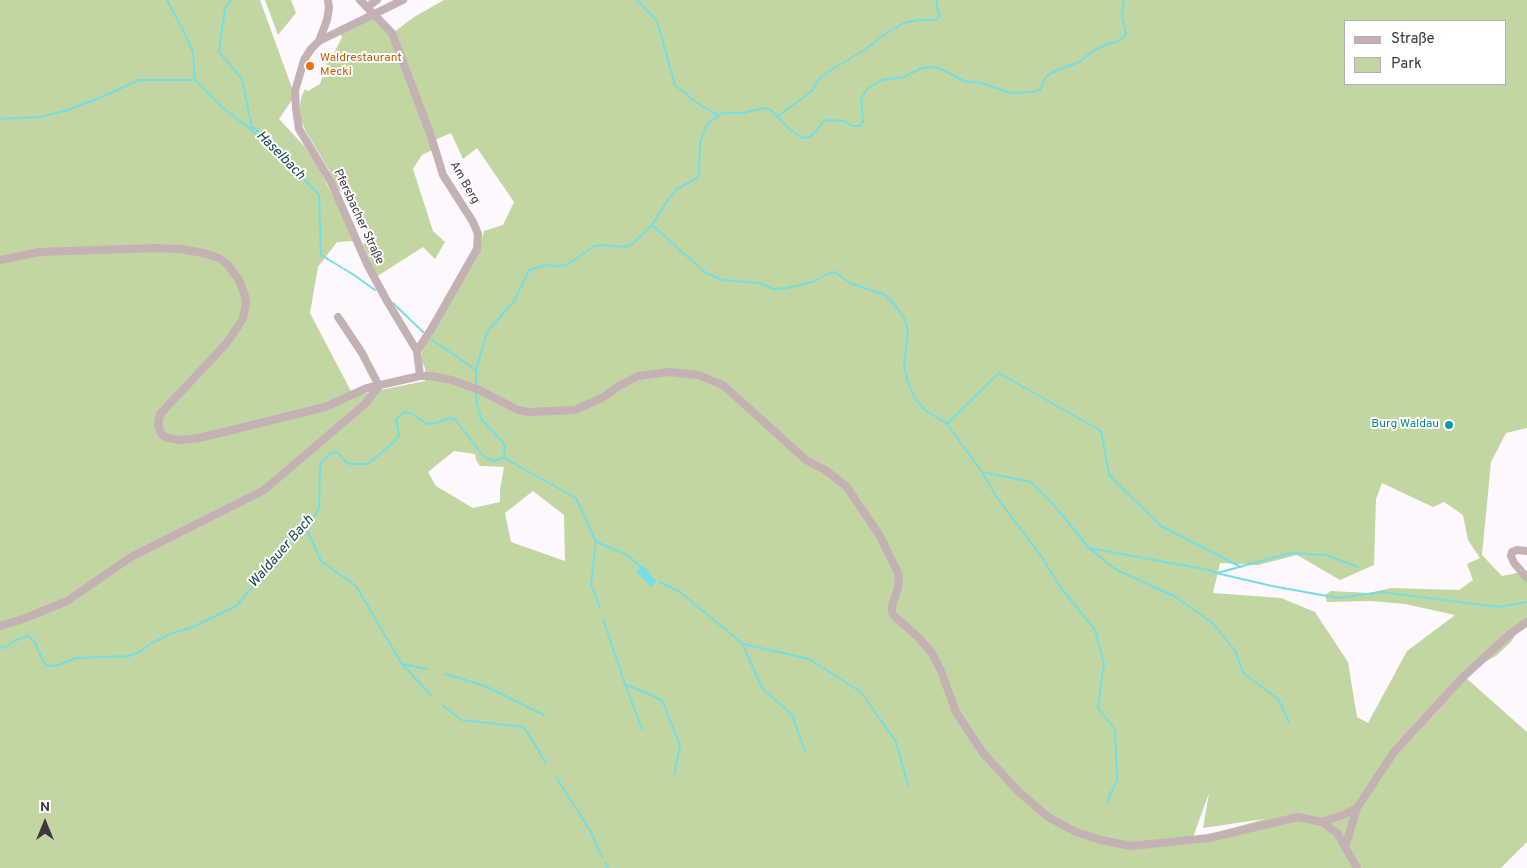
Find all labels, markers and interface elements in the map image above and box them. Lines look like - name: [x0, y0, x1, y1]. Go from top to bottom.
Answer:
- legend: [1344, 20, 1507, 85]
- text: Straße: [1391, 30, 1435, 49]
- place label: Waldrestaurant Mecki: [320, 52, 402, 80]
- text: Park: [1391, 55, 1422, 74]
- marker: Waldrestaurant Mecki: [304, 60, 316, 72]
- water label: Haselbach: [252, 128, 308, 184]
- street label: Am Berg: [446, 159, 482, 207]
- street label: Pfersbacher Straße: [330, 167, 386, 267]
- place label: Burg Waldau: [1371, 418, 1439, 432]
- marker: Burg Waldau: [1443, 419, 1455, 431]
- water label: Waldauer Bach: [246, 512, 318, 592]
- north arrow: [20, 798, 70, 848]
- text: N: [40, 799, 50, 816]

